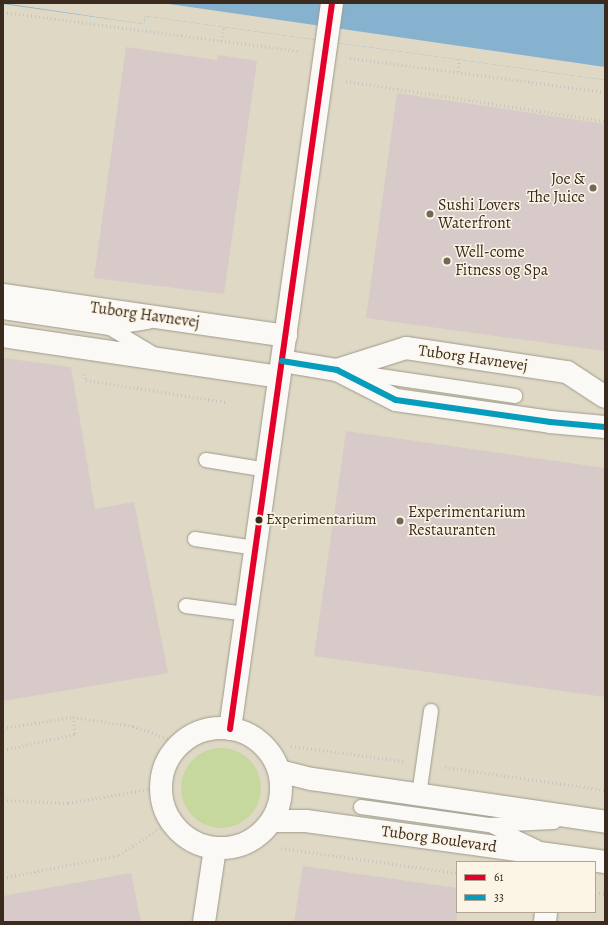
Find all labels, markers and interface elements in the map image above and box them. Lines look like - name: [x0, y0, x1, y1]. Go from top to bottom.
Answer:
- place label: Joe & The Juice: [527, 169, 585, 207]
- marker: Joe & The Juice: [588, 183, 598, 193]
- place label: Sushi Lovers Waterfront: [438, 195, 520, 233]
- marker: Sushi Lovers Waterfront: [425, 209, 435, 219]
- place label: Well-come Fitness og Spa: [455, 242, 548, 280]
- marker: Well-come Fitness og Spa: [442, 256, 452, 266]
- street label: Tuborg Havnevej: [89, 298, 201, 332]
- street label: Tuborg Havnevej: [417, 341, 529, 375]
- place label: Experimentarium Restauranten: [408, 502, 526, 540]
- place label: Experimentarium: [266, 511, 377, 529]
- marker: Experimentarium: [254, 515, 264, 525]
- marker: Experimentarium Restauranten: [395, 516, 405, 526]
- street label: Tuborg Boulevard: [380, 821, 498, 857]
- legend: [456, 861, 596, 913]
- text: 61: [494, 869, 504, 885]
- text: 33: [494, 889, 504, 905]

